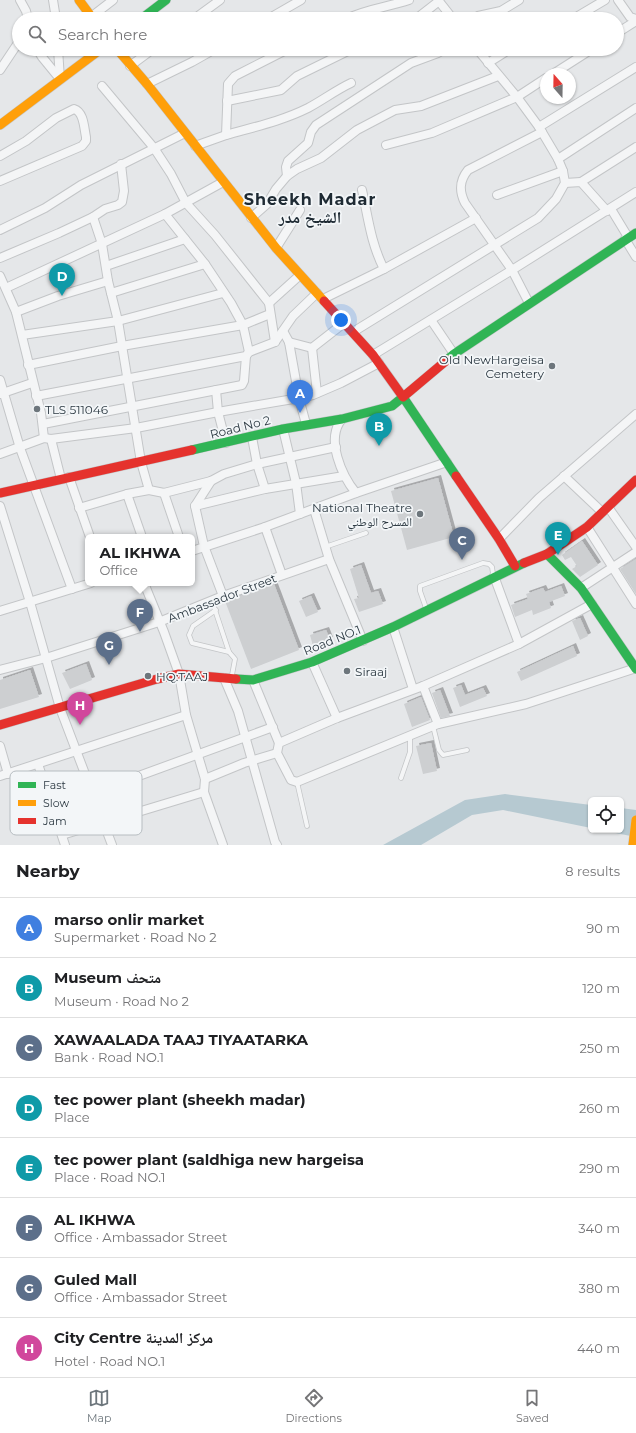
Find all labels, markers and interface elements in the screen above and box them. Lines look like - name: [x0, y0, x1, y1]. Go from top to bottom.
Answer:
- search box: [12, 12, 624, 56]
- icon: search: [26, 23, 48, 45]
- text: Search here: [58, 25, 147, 44]
- north arrow: [540, 68, 576, 104]
- district label: Sheekh Madar الشيخ مدر: [244, 190, 376, 228]
- pin: D: [49, 263, 75, 296]
- your location: [331, 310, 351, 330]
- place label: Old NewHargeisa Cemetery: [439, 352, 544, 381]
- marker: Old NewHargeisa Cemetery: [547, 361, 557, 371]
- pin: A: [287, 380, 313, 413]
- place label: TLS 511046: [45, 402, 108, 417]
- marker: TLS 511046: [32, 404, 42, 414]
- street label: Road No 2: [208, 412, 272, 442]
- pin: B: [366, 413, 392, 446]
- place label: National Theatre المسرح الوطني: [312, 500, 412, 532]
- marker: National Theatre المسرح الوطني: [415, 509, 425, 519]
- pin: E: [545, 522, 571, 555]
- pin: C: [449, 527, 475, 560]
- popup: [85, 534, 195, 586]
- text: AL IKHWA: [99, 543, 181, 562]
- text: Office: [99, 562, 138, 578]
- street label: Ambassador Street: [166, 570, 279, 626]
- pin: F: [127, 599, 153, 632]
- street label: Road NO.1: [301, 622, 363, 658]
- pin: G: [96, 632, 122, 665]
- place label: Siraaj: [355, 664, 387, 679]
- marker: Siraaj: [342, 666, 352, 676]
- place label: HQ:TAAJ: [156, 669, 208, 684]
- marker: HQ:TAAJ: [143, 671, 153, 681]
- pin: H: [67, 692, 93, 725]
- legend: [10, 771, 142, 835]
- text: Fast: [43, 778, 67, 792]
- text: Slow: [43, 796, 69, 810]
- map controls: [588, 797, 624, 833]
- button: locate: [588, 797, 624, 833]
- text: Jam: [42, 814, 67, 828]
- text: Nearby: [16, 861, 80, 881]
- text: 8 results: [565, 863, 620, 879]
- text: marso onlir market: [54, 910, 204, 929]
- text: A: [24, 920, 34, 936]
- text: 90 m: [586, 920, 620, 936]
- text: Supermarket · Road No 2: [54, 929, 217, 945]
- text: Museum متحف: [54, 968, 161, 987]
- text: B: [24, 980, 34, 996]
- text: 120 m: [582, 980, 620, 996]
- text: Museum · Road No 2: [54, 993, 189, 1009]
- text: XAWAALADA TAAJ TIYAATARKA: [54, 1030, 308, 1049]
- text: C: [24, 1040, 34, 1056]
- text: 250 m: [579, 1040, 620, 1056]
- text: Bank · Road NO.1: [54, 1049, 164, 1065]
- text: tec power plant (sheekh madar): [54, 1090, 306, 1109]
- text: D: [24, 1100, 34, 1116]
- text: 260 m: [579, 1100, 620, 1116]
- text: Place: [54, 1109, 90, 1125]
- text: tec power plant (saldhiga new hargeisa: [54, 1150, 364, 1169]
- text: E: [25, 1160, 33, 1176]
- text: 290 m: [579, 1160, 620, 1176]
- text: Place · Road NO.1: [54, 1169, 166, 1185]
- text: AL IKHWA: [54, 1210, 135, 1229]
- text: F: [25, 1220, 33, 1236]
- text: 340 m: [578, 1220, 620, 1236]
- text: Office · Ambassador Street: [54, 1229, 227, 1245]
- text: Guled Mall: [54, 1270, 137, 1289]
- text: G: [24, 1280, 34, 1296]
- text: 380 m: [579, 1280, 620, 1296]
- text: Office · Ambassador Street: [54, 1289, 227, 1305]
- text: City Centre مركز المدينة: [54, 1328, 213, 1347]
- text: H: [24, 1340, 34, 1356]
- text: 440 m: [577, 1340, 620, 1356]
- text: Hotel · Road NO.1: [54, 1353, 165, 1369]
- tab: Map: [87, 1387, 111, 1425]
- tab: Directions: [286, 1387, 342, 1425]
- tab: Saved: [516, 1387, 549, 1425]

